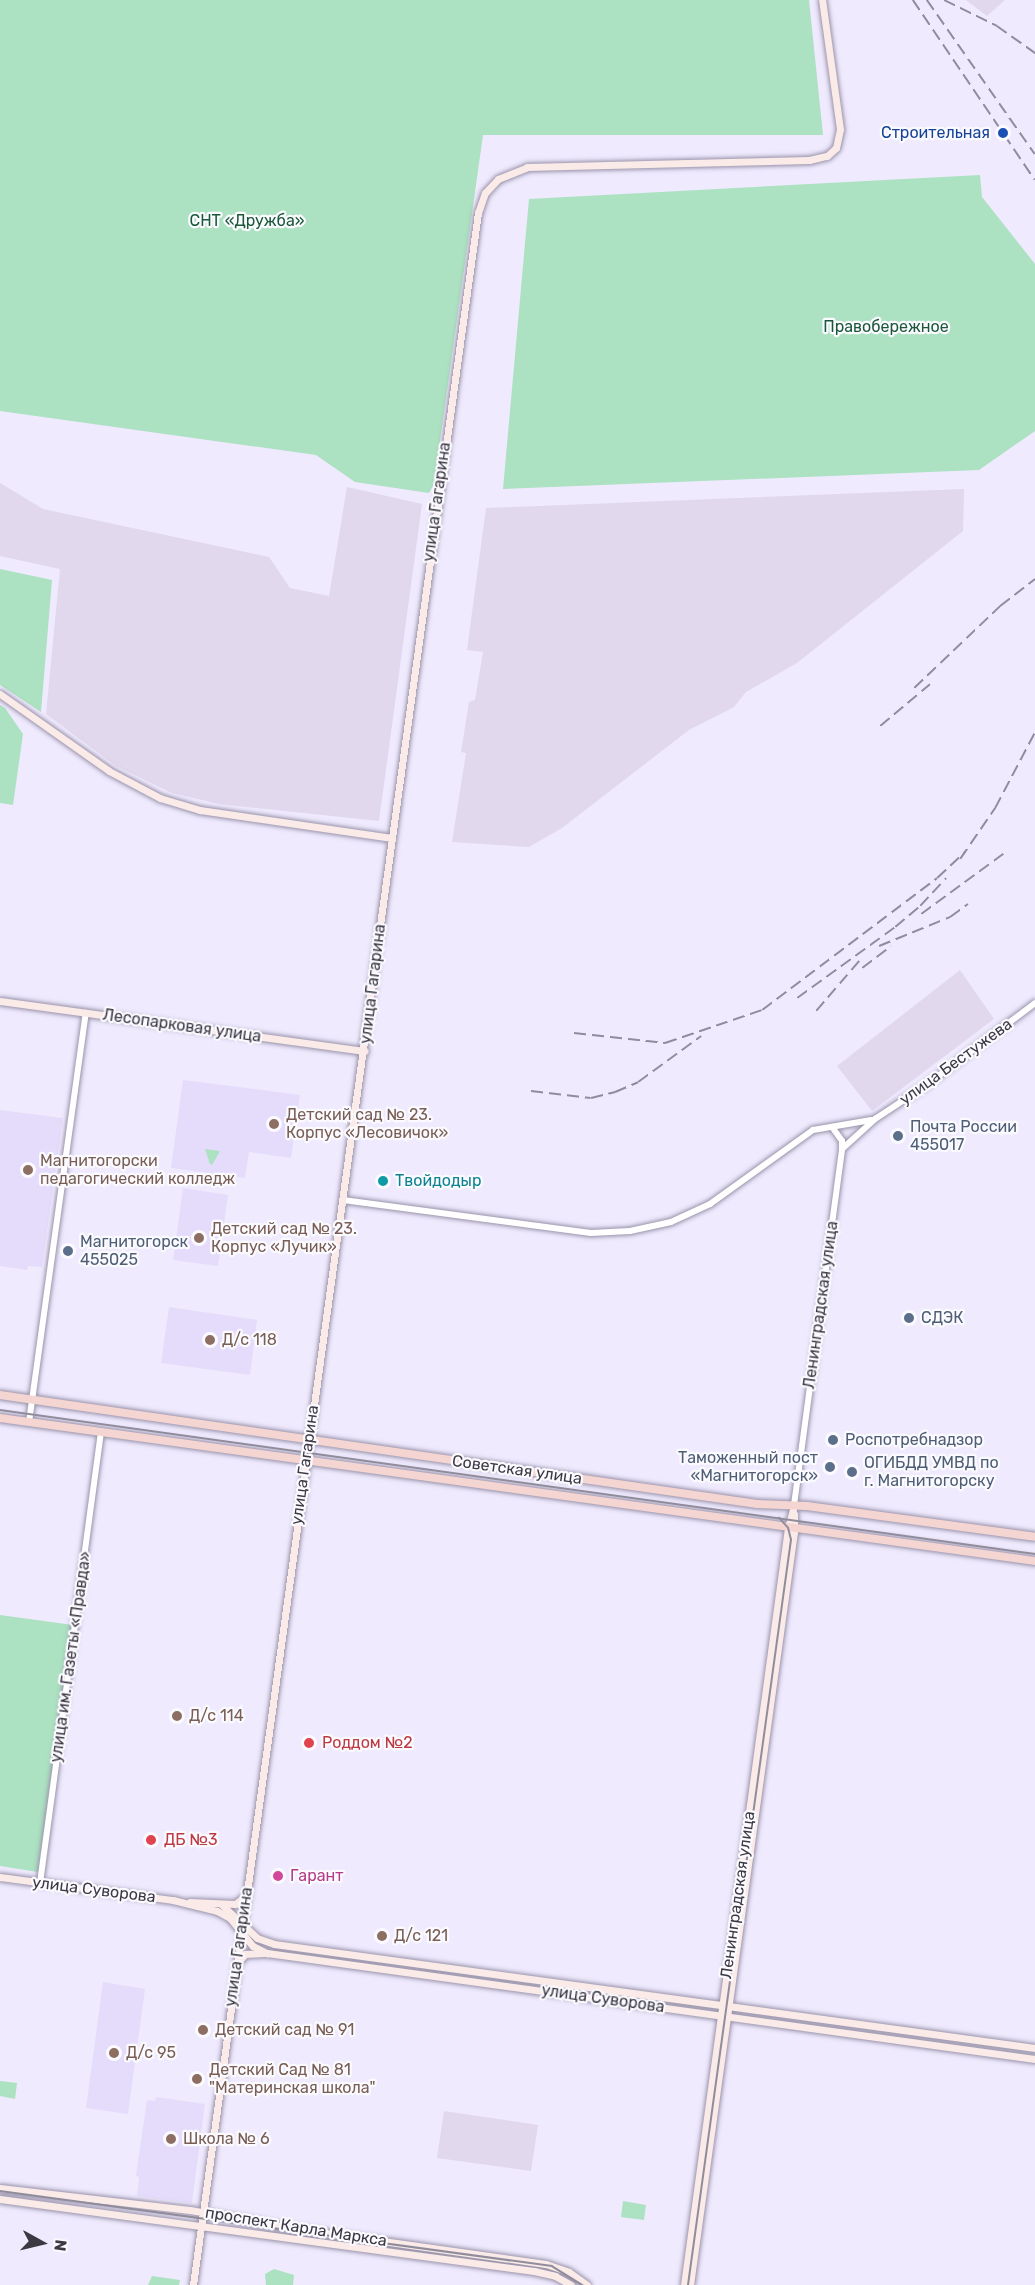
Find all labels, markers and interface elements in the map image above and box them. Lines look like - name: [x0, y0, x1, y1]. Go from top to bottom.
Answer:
- place label: Строительная: [881, 123, 990, 143]
- marker: Строительная: [994, 124, 1012, 142]
- park label: СНТ «Дружба»: [190, 211, 304, 231]
- park label: Правобережное: [823, 317, 949, 337]
- street label: улица Гагарина: [419, 441, 455, 563]
- street label: улица Гагарина: [356, 923, 390, 1045]
- street label: Лесопарковая улица: [101, 1005, 263, 1047]
- street label: улица Бестужева: [896, 1015, 1016, 1109]
- place label: Детский сад № 23. Корпус «Лесовичок»: [286, 1105, 448, 1143]
- marker: Детский сад № 23. Корпус «Лесовичок»: [267, 1117, 281, 1131]
- place label: Почта России 455017: [910, 1117, 1017, 1155]
- marker: Почта России 455017: [891, 1129, 905, 1143]
- place label: Магнитогорски педагогический колледж: [40, 1151, 235, 1189]
- marker: Магнитогорски педагогический колледж: [21, 1163, 35, 1177]
- place label: Твойдодыр: [395, 1171, 481, 1191]
- marker: Твойдодыр: [376, 1174, 390, 1188]
- place label: Детский сад № 23. Корпус «Лучик»: [211, 1219, 357, 1257]
- street label: Ленинградская улица: [800, 1220, 842, 1390]
- marker: Детский сад № 23. Корпус «Лучик»: [192, 1231, 206, 1245]
- place label: Магнитогорск 455025: [80, 1232, 188, 1270]
- marker: Магнитогорск 455025: [61, 1244, 75, 1258]
- place label: СДЭК: [921, 1308, 963, 1328]
- marker: СДЭК: [902, 1311, 916, 1325]
- place label: Д/с 118: [222, 1330, 277, 1350]
- marker: Д/с 118: [203, 1333, 217, 1347]
- street label: улица Гагарина: [287, 1404, 323, 1526]
- place label: Роспотребнадзор: [845, 1430, 983, 1450]
- marker: Роспотребнадзор: [826, 1433, 840, 1447]
- place label: Таможенный пост «Магнитогорск»: [678, 1448, 818, 1486]
- street label: Советская улица: [451, 1451, 583, 1489]
- place label: ОГИБДД УМВД по г. Магнитогорску: [864, 1453, 999, 1491]
- marker: Таможенный пост «Магнитогорск»: [823, 1460, 837, 1474]
- marker: ОГИБДД УМВД по г. Магнитогорску: [845, 1465, 859, 1479]
- street label: улица им. Газеты «Правда»: [47, 1550, 95, 1764]
- place label: Д/с 114: [189, 1706, 244, 1726]
- marker: Д/с 114: [170, 1709, 184, 1723]
- place label: Роддом №2: [322, 1733, 413, 1753]
- marker: Роддом №2: [300, 1734, 318, 1752]
- street label: Ленинградская улица: [717, 1810, 759, 1980]
- place label: ДБ №3: [164, 1830, 218, 1850]
- marker: ДБ №3: [142, 1831, 160, 1849]
- place label: Гарант: [290, 1866, 344, 1886]
- marker: Гарант: [271, 1869, 285, 1883]
- street label: улица Суворова: [31, 1873, 157, 1907]
- street label: улица Гагарина: [221, 1886, 257, 2008]
- place label: Д/с 121: [394, 1926, 448, 1946]
- marker: Д/с 121: [375, 1929, 389, 1943]
- street label: улица Суворова: [540, 1981, 666, 2017]
- place label: Детский сад № 91: [215, 2020, 354, 2040]
- marker: Детский сад № 91: [196, 2023, 210, 2037]
- place label: Д/с 95: [126, 2043, 176, 2063]
- marker: Д/с 95: [107, 2046, 121, 2060]
- place label: Детский Сад № 81 "Материнская школа": [209, 2060, 375, 2098]
- marker: Детский Сад № 81 "Материнская школа": [190, 2072, 204, 2086]
- place label: Школа № 6: [183, 2129, 270, 2149]
- marker: Школа № 6: [164, 2132, 178, 2146]
- street label: проспект Карла Маркса: [204, 2203, 388, 2251]
- north arrow: [12, 2213, 72, 2273]
- text: N: [50, 2239, 71, 2253]

